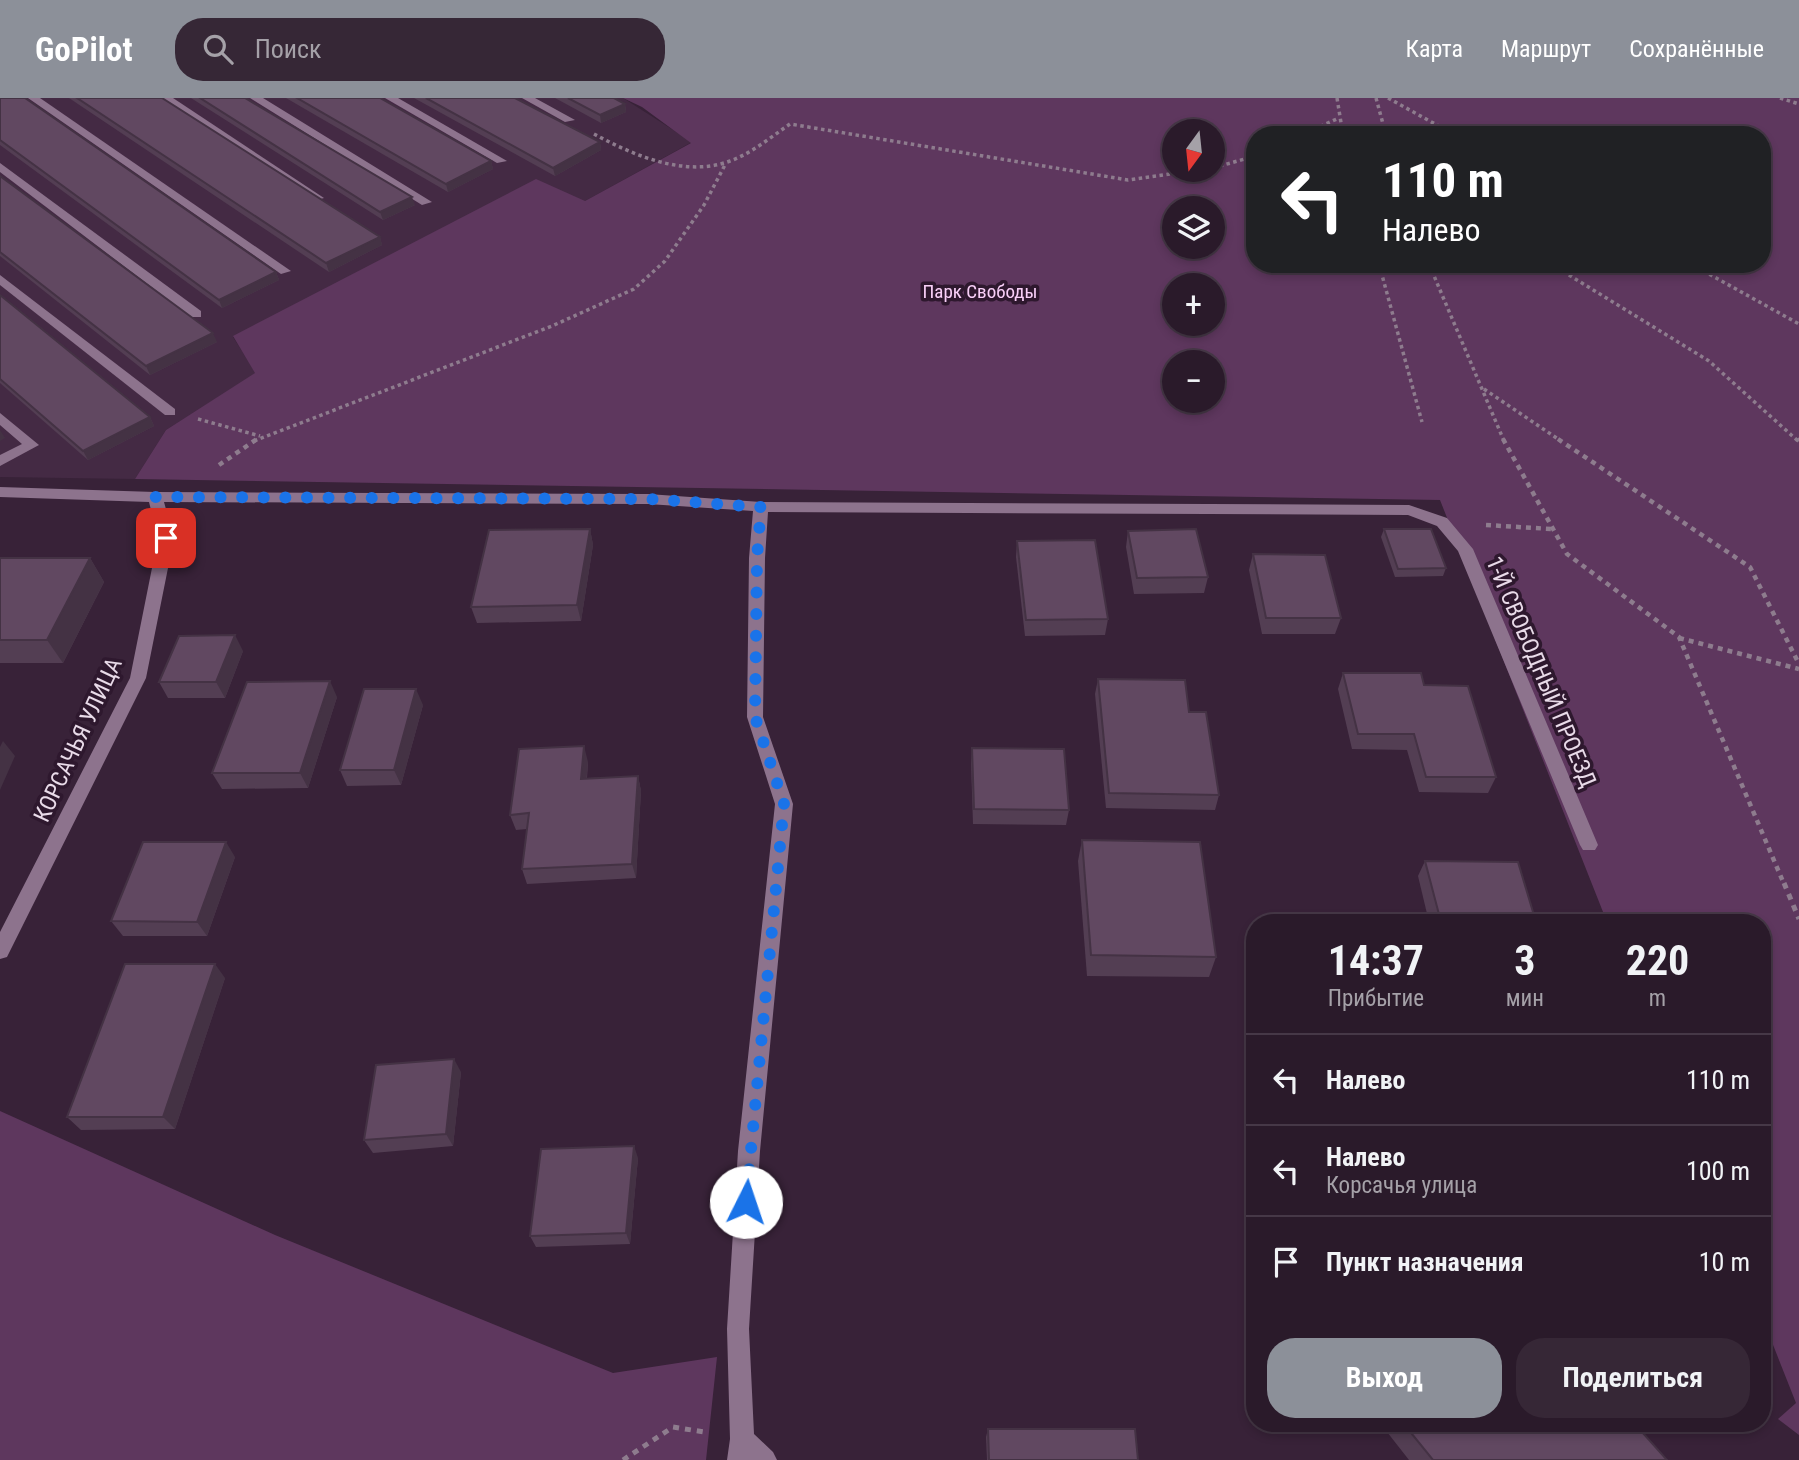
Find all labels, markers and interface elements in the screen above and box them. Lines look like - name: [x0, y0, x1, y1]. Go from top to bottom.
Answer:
- search box: [175, 18, 665, 81]
- text: GoPilot: [35, 30, 133, 69]
- icon: search: [199, 30, 237, 68]
- text: Поиск: [255, 34, 322, 64]
- text: Карта: [1406, 35, 1463, 63]
- text: Маршрут: [1501, 35, 1591, 63]
- text: Сохранённые: [1629, 35, 1764, 63]
- north arrow: [1162, 119, 1225, 182]
- map controls: [1162, 119, 1225, 413]
- text: 110 m: [1382, 152, 1504, 209]
- icon: left: [1267, 154, 1358, 245]
- button: layers: [1162, 196, 1225, 259]
- text: Налево: [1382, 211, 1481, 249]
- button: +: [1162, 273, 1225, 336]
- park label: Парк Свободы: [923, 280, 1037, 303]
- button: −: [1162, 350, 1225, 413]
- pin: [136, 508, 196, 568]
- icon: arrive: [147, 519, 185, 557]
- street label: 1-Й СВОБОДНЫЙ ПРОЕЗД: [1480, 552, 1603, 791]
- street label: КОРСАЧЬЯ УЛИЦА: [28, 654, 128, 826]
- text: 14:37: [1328, 936, 1424, 985]
- text: 3: [1514, 936, 1535, 985]
- text: 220: [1626, 936, 1689, 985]
- text: Прибытие: [1328, 985, 1424, 1012]
- text: мин: [1506, 985, 1544, 1012]
- text: m: [1649, 985, 1666, 1012]
- icon: left: [1267, 1061, 1305, 1099]
- text: Налево: [1326, 1065, 1406, 1095]
- text: 110 m: [1686, 1065, 1750, 1095]
- text: Налево: [1326, 1142, 1406, 1172]
- icon: left: [1267, 1152, 1305, 1190]
- text: 100 m: [1686, 1156, 1750, 1186]
- position arrow: [709, 1165, 783, 1239]
- text: Корсачья улица: [1326, 1172, 1477, 1199]
- icon: arrive: [1267, 1243, 1305, 1281]
- text: Пункт назначения: [1326, 1247, 1524, 1277]
- text: 10 m: [1699, 1247, 1750, 1277]
- button: Выход: [1267, 1338, 1502, 1418]
- button: Поделиться: [1516, 1338, 1750, 1418]

